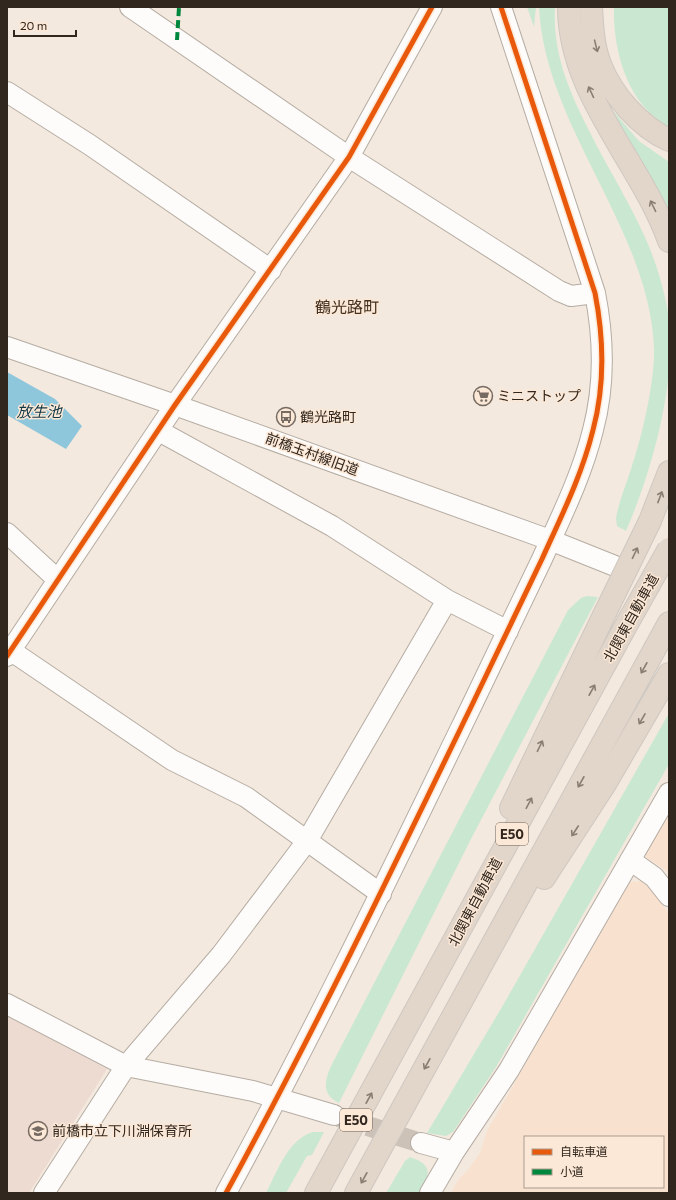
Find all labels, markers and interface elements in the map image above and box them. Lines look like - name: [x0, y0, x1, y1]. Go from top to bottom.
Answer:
- scale bar: [14, 12, 76, 38]
- text: 20 m: [20, 18, 47, 32]
- one-way arrow: [592, 39, 600, 52]
- one-way arrow: [587, 86, 594, 98]
- one-way arrow: [649, 200, 656, 212]
- district label: 鶴光路町: [315, 297, 379, 316]
- supermarket icon: ミニストップ: [472, 385, 494, 407]
- place label: ミニストップ: [497, 387, 581, 404]
- water label: 放生池: [16, 402, 63, 420]
- bus stop icon: 鶴光路町: [275, 406, 297, 428]
- place label: 鶴光路町: [300, 408, 356, 425]
- street label: 前橋玉村線旧道: [263, 429, 361, 478]
- one-way arrow: [656, 491, 664, 503]
- one-way arrow: [632, 547, 639, 559]
- street label: 北関東自動車道: [599, 571, 662, 665]
- one-way arrow: [639, 662, 647, 674]
- one-way arrow: [588, 684, 596, 696]
- one-way arrow: [637, 713, 645, 725]
- one-way arrow: [537, 741, 544, 753]
- one-way arrow: [577, 776, 585, 788]
- one-way arrow: [525, 798, 533, 810]
- road number: E50: [496, 823, 528, 845]
- one-way arrow: [570, 825, 579, 836]
- street label: 北関東自動車道: [444, 855, 505, 949]
- one-way arrow: [423, 1058, 430, 1070]
- one-way arrow: [365, 1092, 373, 1104]
- road number: E50: [340, 1109, 372, 1131]
- school or university icon: 前橋市立下川淵保育所: [27, 1120, 49, 1142]
- place label: 前橋市立下川淵保育所: [52, 1122, 192, 1139]
- legend: [524, 1136, 664, 1188]
- text: 自転車道: [560, 1144, 608, 1158]
- text: 小道: [560, 1164, 584, 1178]
- one-way arrow: [360, 1171, 367, 1183]

